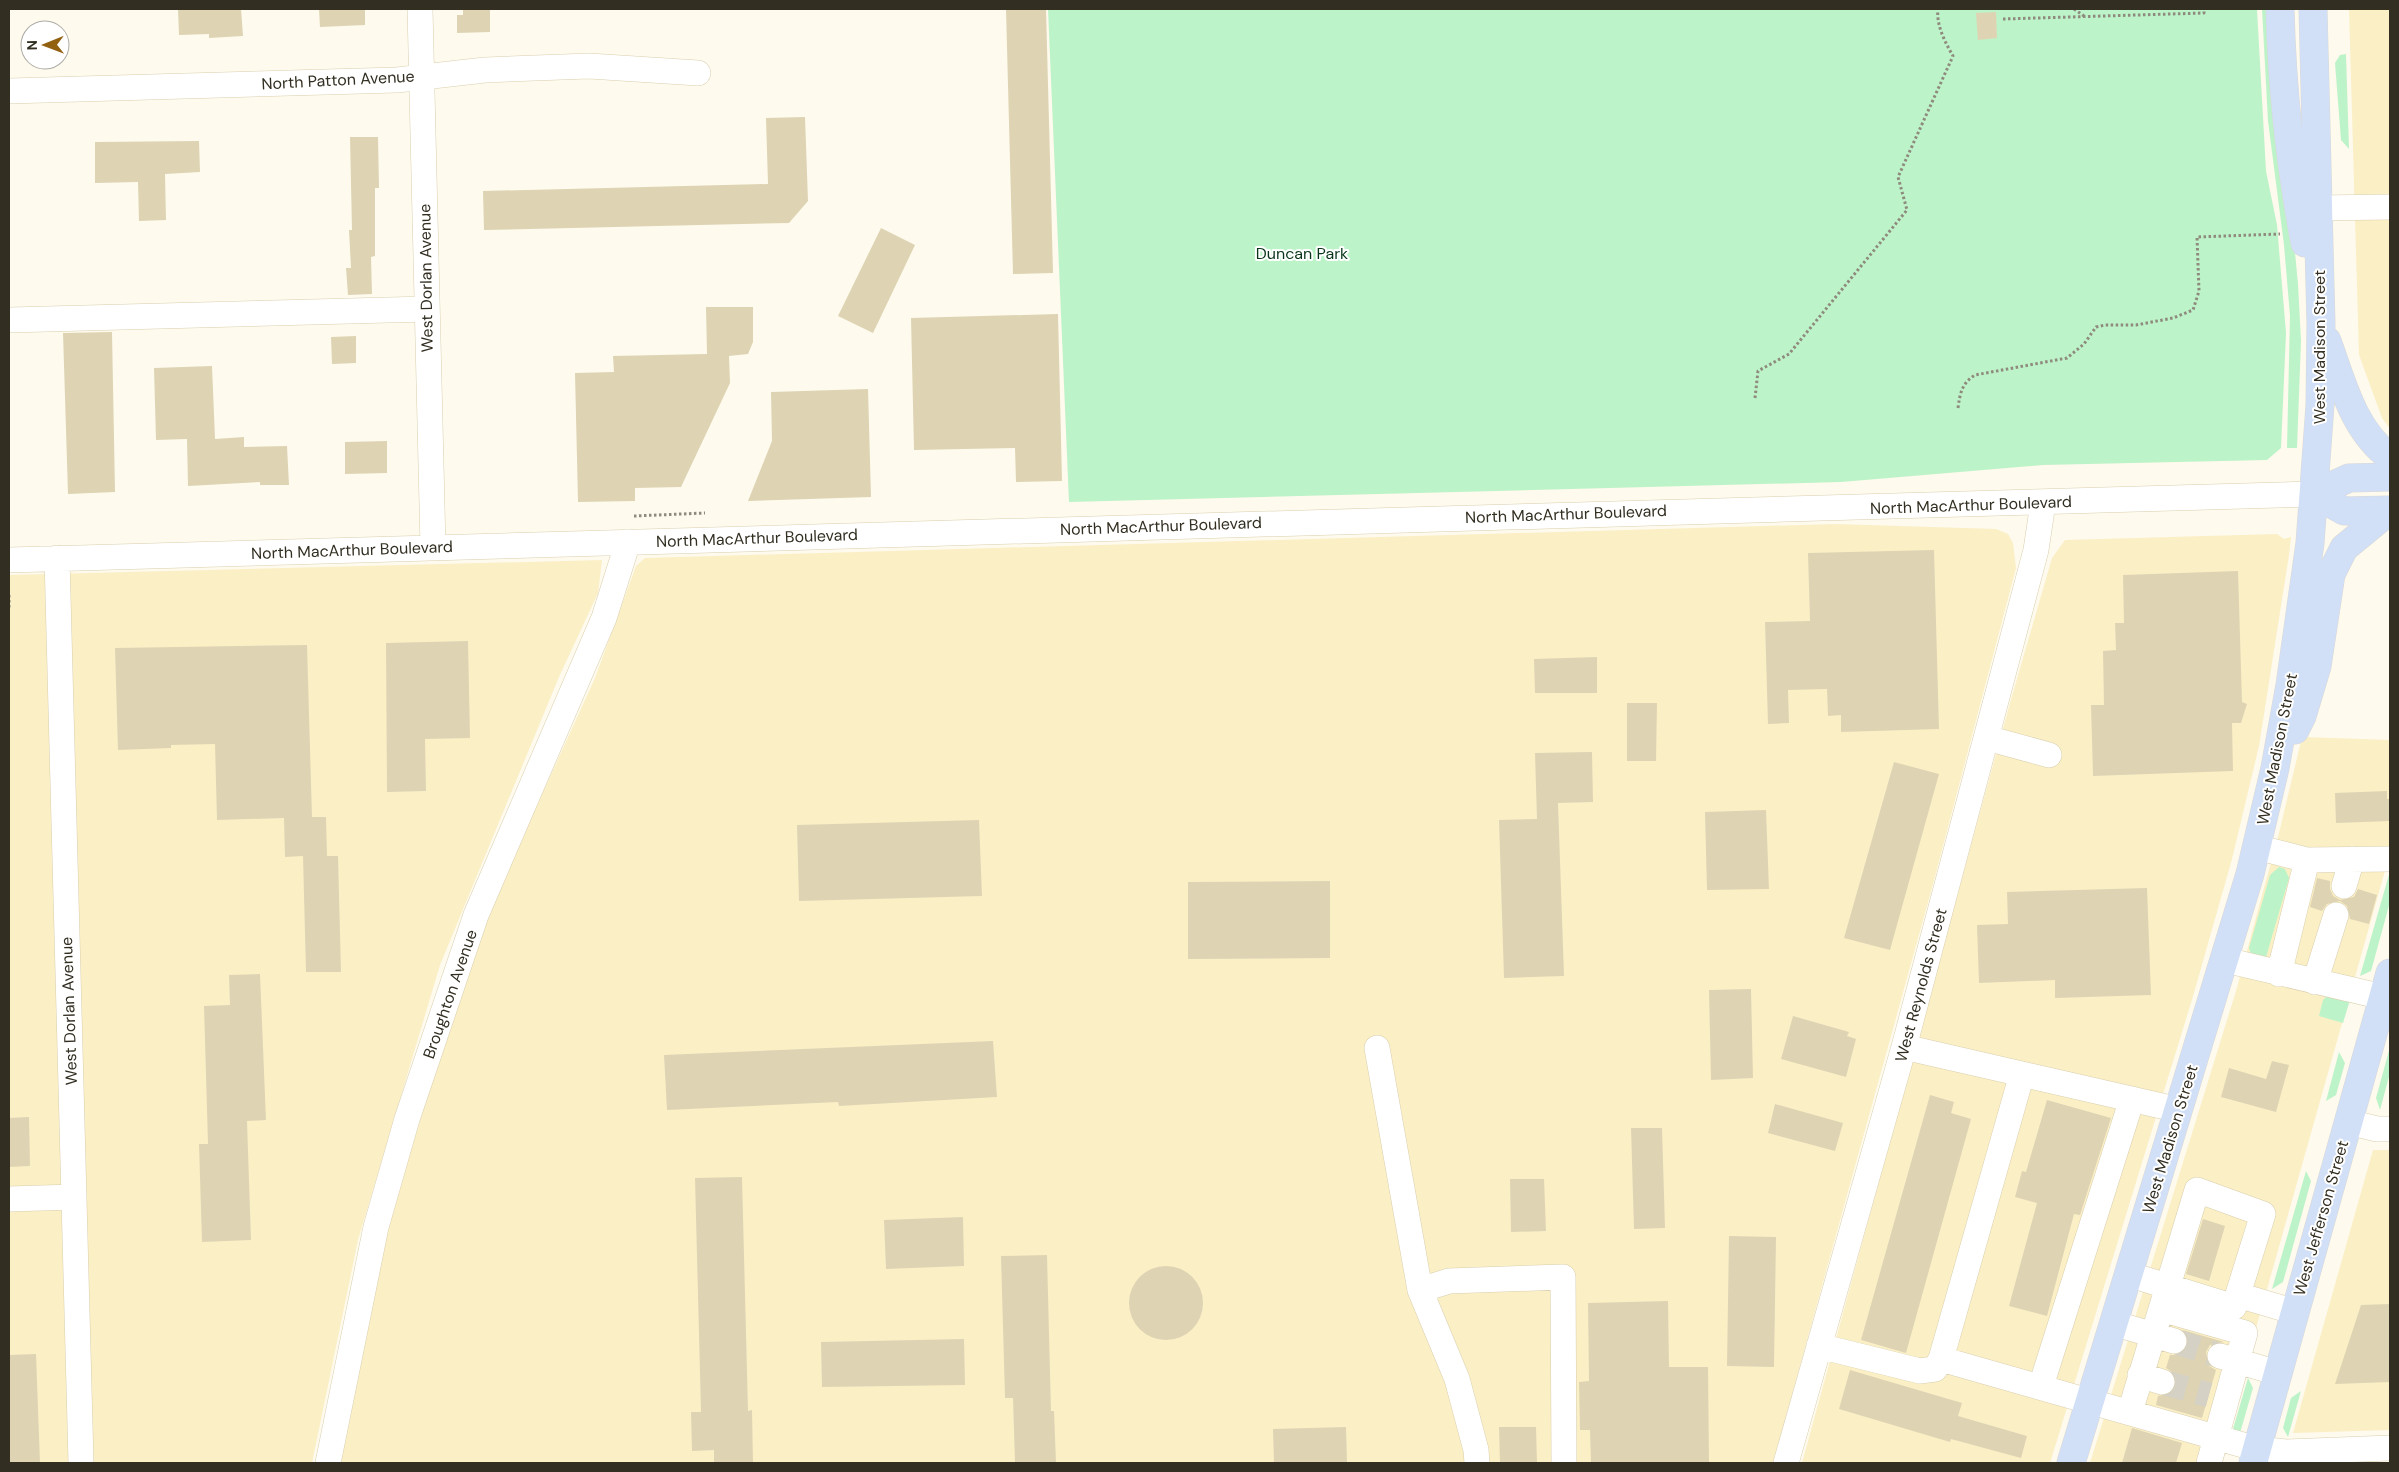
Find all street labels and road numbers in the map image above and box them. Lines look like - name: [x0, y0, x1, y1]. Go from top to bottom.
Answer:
- street label: North Patton Avenue: [261, 66, 415, 94]
- street label: West Dorlan Avenue: [414, 204, 438, 352]
- street label: West Madison Street: [2309, 270, 2330, 424]
- street label: North MacArthur Boulevard: [1870, 491, 2072, 519]
- street label: North MacArthur Boulevard: [1465, 500, 1667, 528]
- street label: North MacArthur Boulevard: [1060, 512, 1262, 540]
- street label: North MacArthur Boulevard: [656, 524, 858, 552]
- street label: North MacArthur Boulevard: [251, 536, 453, 564]
- street label: West Madison Street: [2252, 671, 2302, 827]
- street label: West Reynolds Street: [1890, 906, 1952, 1064]
- street label: Broughton Avenue: [418, 927, 482, 1061]
- street label: West Dorlan Avenue: [56, 936, 82, 1086]
- street label: West Madison Street: [2137, 1062, 2203, 1216]
- street label: West Jefferson Street: [2289, 1138, 2353, 1298]

